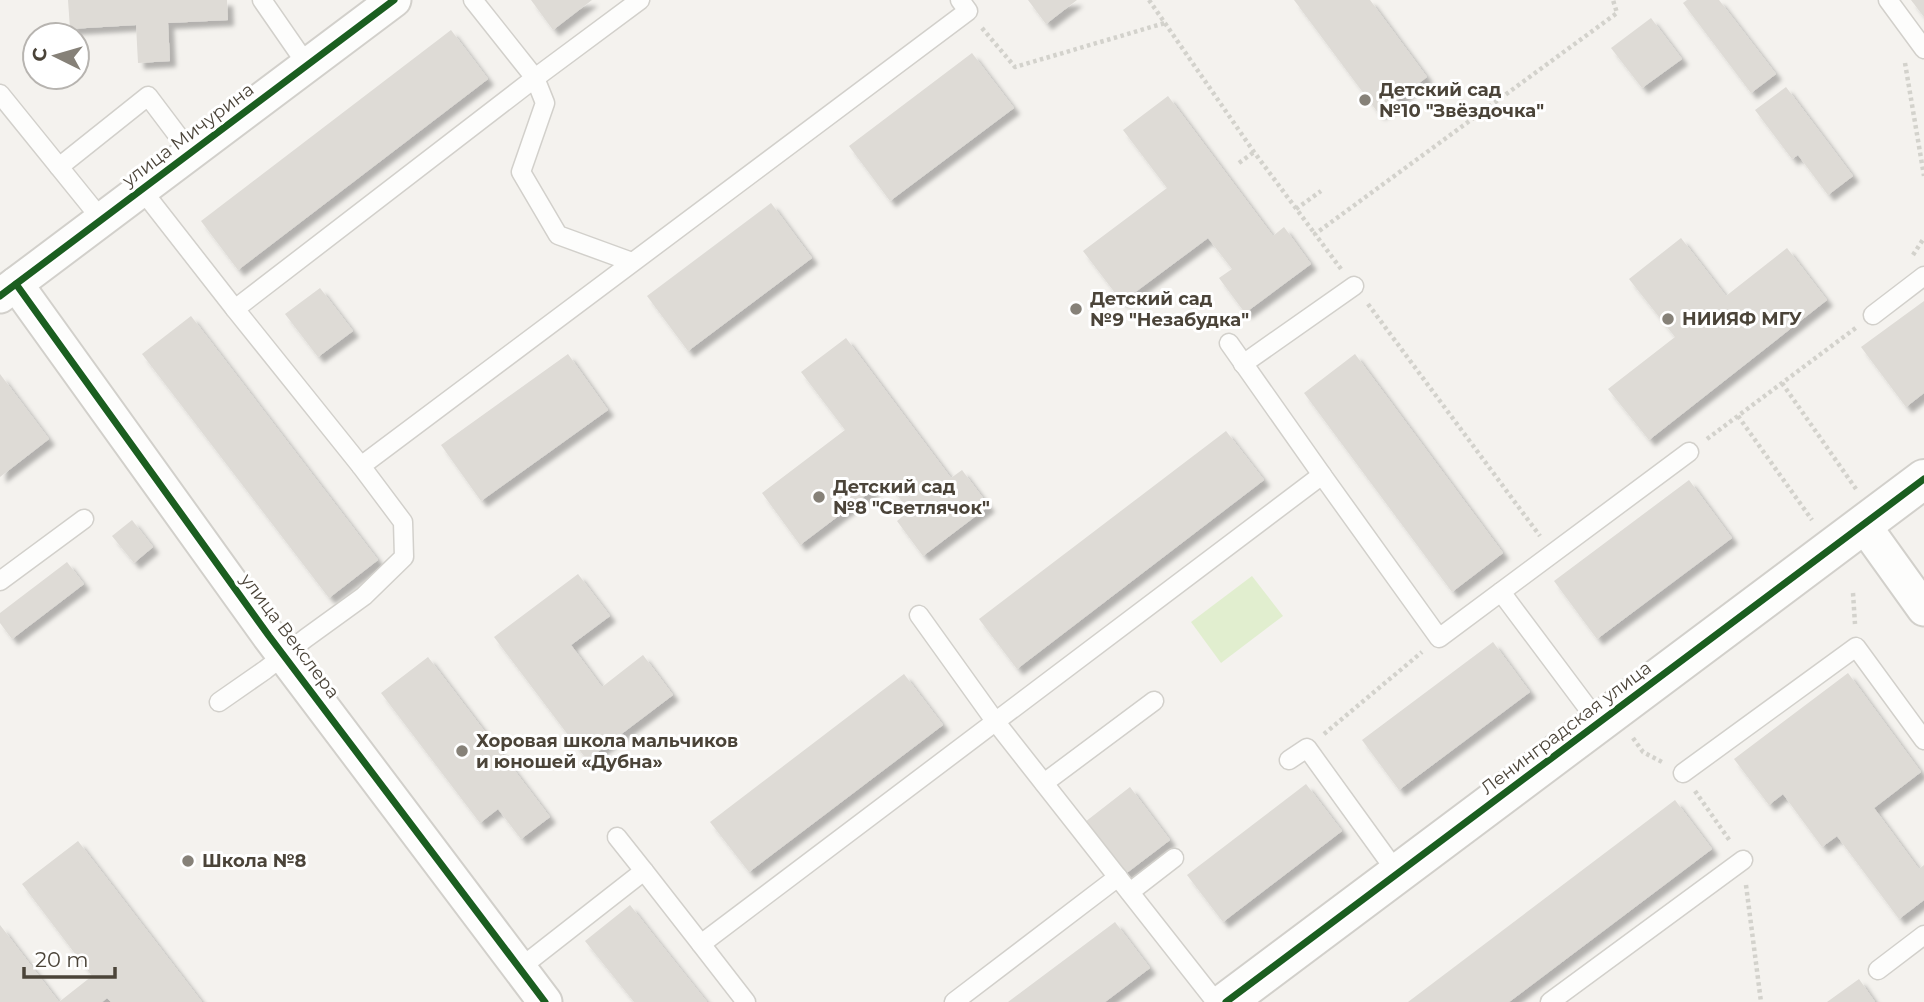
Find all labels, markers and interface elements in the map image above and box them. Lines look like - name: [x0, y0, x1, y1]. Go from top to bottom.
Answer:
- north arrow: [21, 21, 91, 91]
- text: С: [28, 46, 52, 62]
- street label: улица Мичурина: [117, 78, 258, 192]
- place label: Детский сад №10 "Звёздочка": [1379, 79, 1544, 122]
- marker: Детский сад №10 "Звёздочка": [1357, 92, 1373, 108]
- place label: Детский сад №9 "Незабудка": [1090, 288, 1249, 331]
- marker: Детский сад №9 "Незабудка": [1068, 301, 1084, 317]
- place label: НИИЯФ МГУ: [1682, 308, 1802, 330]
- marker: НИИЯФ МГУ: [1660, 311, 1676, 327]
- place label: Детский сад №8 "Светлячок": [833, 476, 990, 519]
- marker: Детский сад №8 "Светлячок": [811, 489, 827, 505]
- street label: улица Векслера: [235, 568, 344, 703]
- street label: Ленинградская улица: [1476, 657, 1656, 799]
- place label: Хоровая школа мальчиков и юношей «Дубна»: [476, 730, 738, 773]
- marker: Хоровая школа мальчиков и юношей «Дубна»: [454, 743, 470, 759]
- place label: Школа №8: [202, 850, 307, 872]
- marker: Школа №8: [180, 853, 196, 869]
- scale bar: [24, 936, 116, 980]
- text: 20 m: [35, 947, 89, 972]

